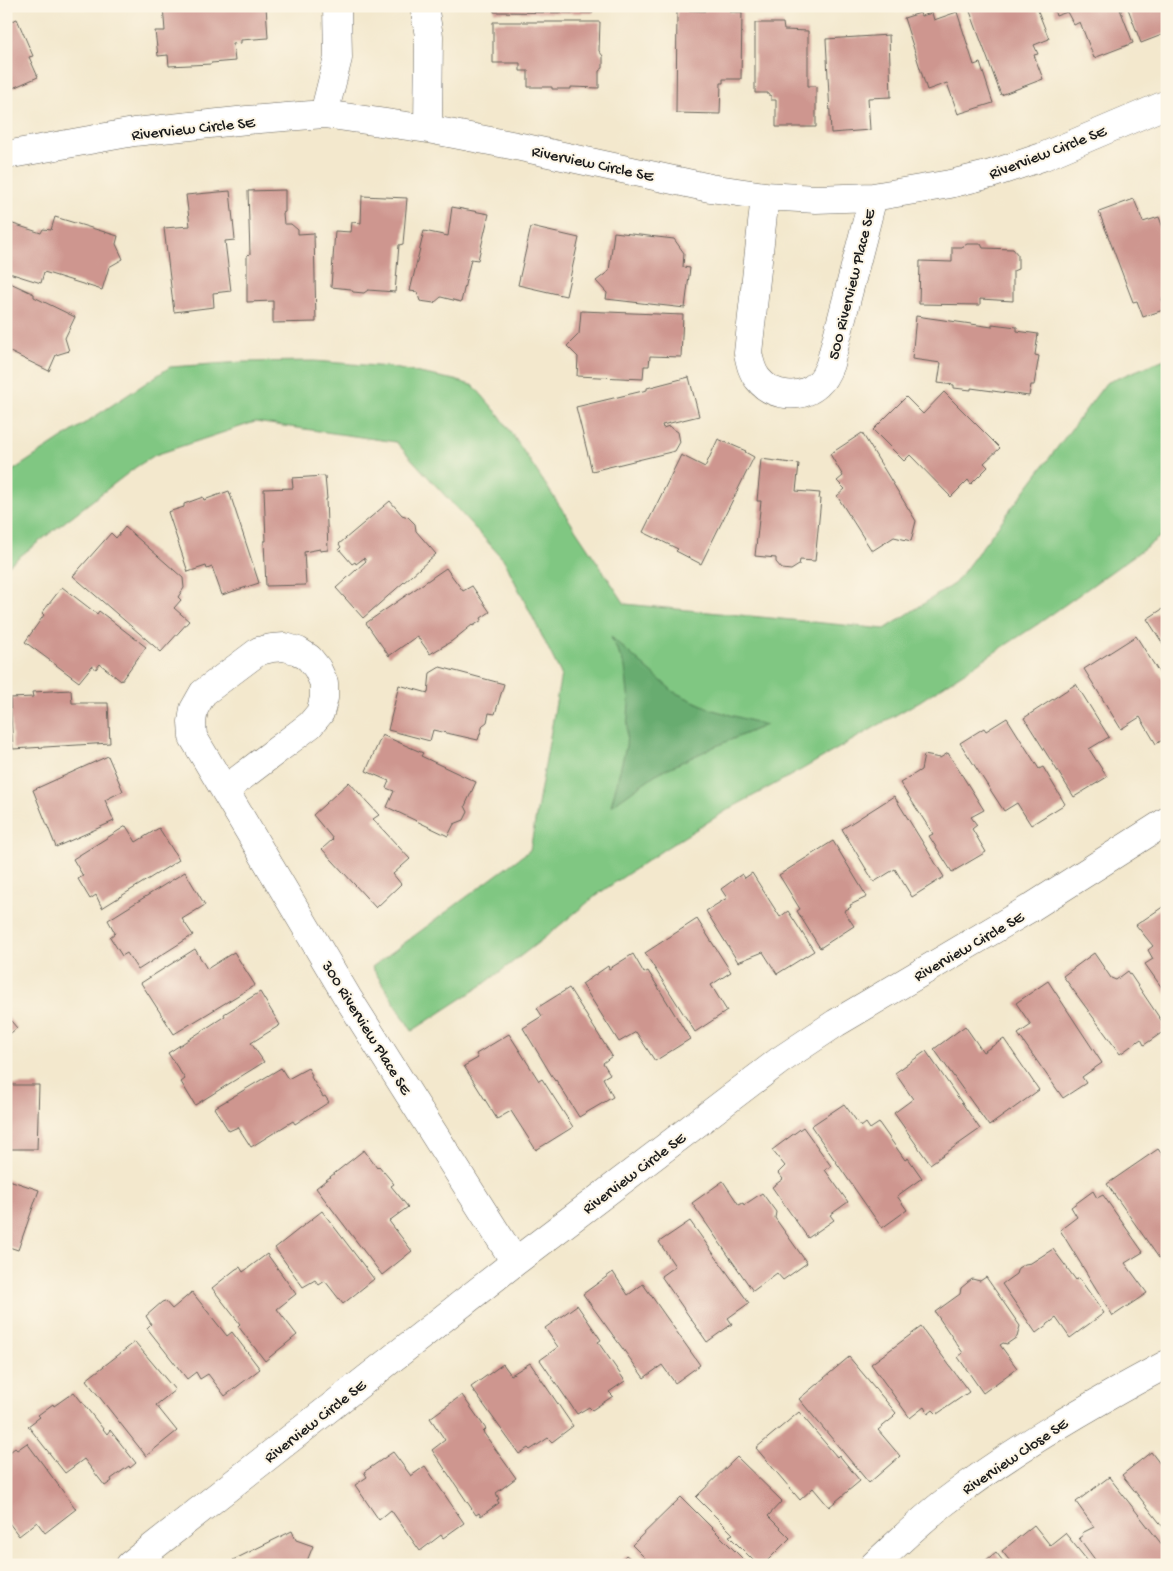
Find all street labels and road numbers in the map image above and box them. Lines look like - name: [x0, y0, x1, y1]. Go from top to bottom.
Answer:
- street label: Riverview Circle SE: [131, 114, 257, 146]
- street label: Riverview Circle SE: [987, 123, 1111, 185]
- street label: Riverview Circle SE: [530, 143, 656, 188]
- street label: 500 Riverview Place SE: [826, 207, 882, 362]
- street label: Riverview Circle SE: [911, 908, 1029, 987]
- street label: 300 Riverview Place SE: [316, 958, 414, 1100]
- street label: Riverview Circle SE: [580, 1129, 691, 1220]
- street label: Riverview Circle SE: [261, 1376, 372, 1468]
- street label: Riverview Close SE: [959, 1415, 1073, 1500]

